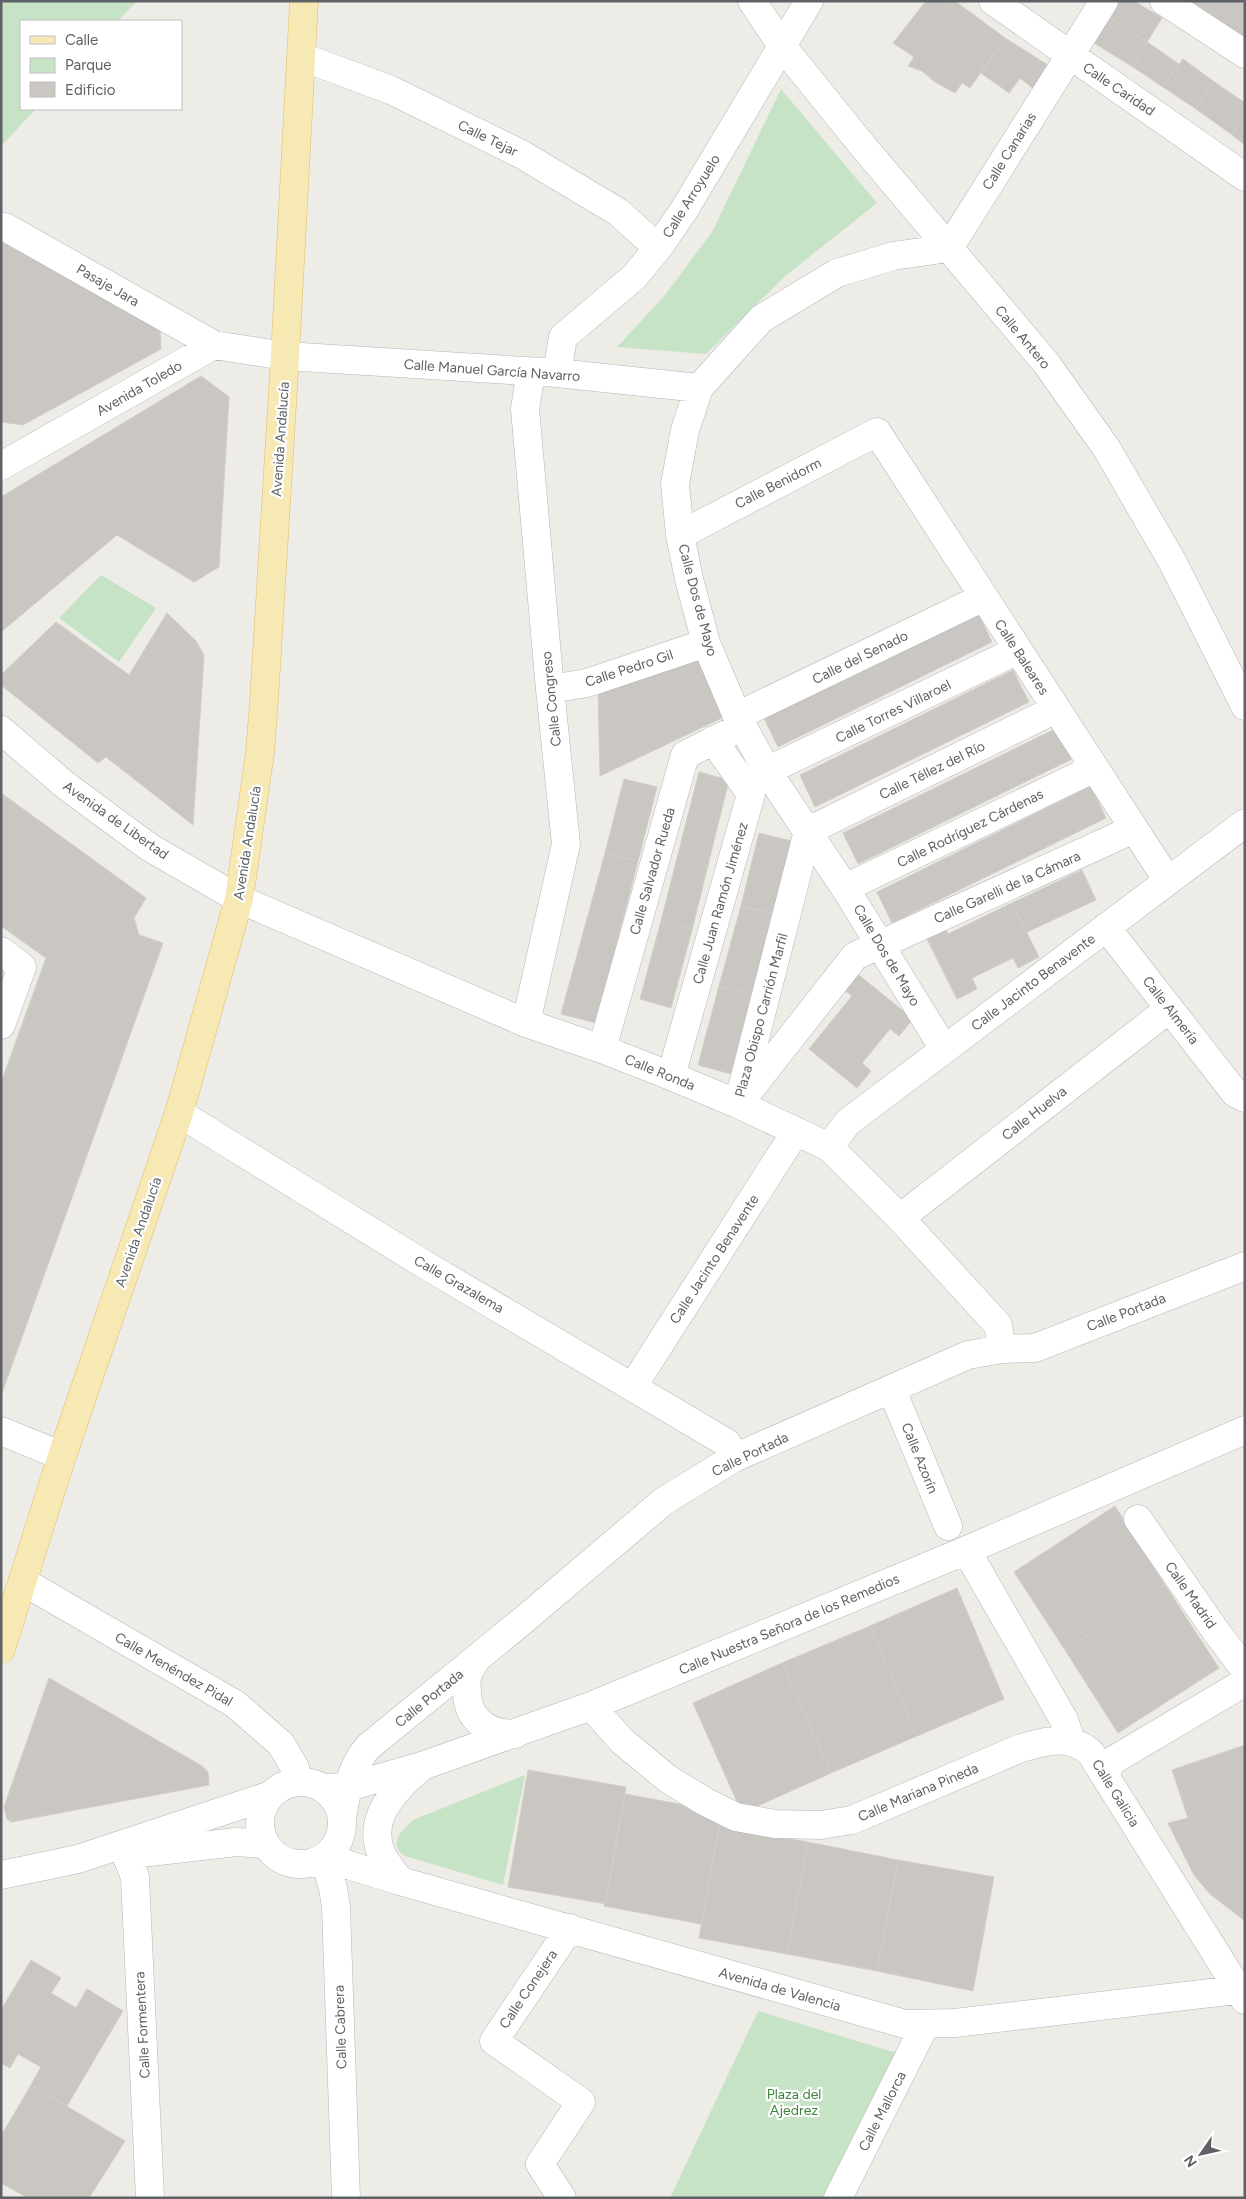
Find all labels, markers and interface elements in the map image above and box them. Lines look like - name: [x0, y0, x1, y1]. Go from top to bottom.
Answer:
- legend: [20, 20, 182, 110]
- text: Calle: [65, 31, 98, 49]
- text: Parque: [65, 56, 112, 74]
- street label: Calle Caridad: [1079, 59, 1158, 120]
- text: Edificio: [65, 81, 116, 99]
- street label: Calle Canarias: [979, 109, 1040, 193]
- street label: Calle Tejar: [455, 117, 521, 160]
- street label: Calle Arroyuelo: [659, 151, 724, 241]
- street label: Pasaje Jara: [73, 261, 142, 310]
- street label: Calle Antero: [991, 302, 1054, 372]
- street label: Calle Manuel García Navarro: [403, 356, 581, 385]
- street label: Avenida Toledo: [93, 357, 185, 420]
- street label: Avenida Andalucía: [268, 381, 293, 497]
- street label: Calle Benidorm: [732, 454, 824, 513]
- street label: Calle Dos de Mayo: [674, 542, 721, 658]
- street label: Calle Baleares: [991, 616, 1052, 698]
- street label: Calle del Senado: [810, 627, 911, 688]
- street label: Calle Pedro Gil: [583, 646, 675, 691]
- street label: Calle Congreso: [538, 650, 565, 747]
- street label: Calle Torres Villaroel: [833, 676, 954, 747]
- street label: Calle Téllez del Río: [877, 737, 988, 803]
- street label: Avenida de Libertad: [60, 778, 172, 863]
- street label: Avenida Andalucía: [230, 785, 265, 901]
- street label: Calle Rodríguez Cárdenas: [894, 786, 1046, 871]
- street label: Calle Salvador Rueda: [626, 806, 679, 937]
- street label: Calle Juan Ramón Jiménez: [689, 820, 752, 986]
- street label: Calle Garelli de la Cámara: [931, 847, 1083, 927]
- street label: Calle Dos de Mayo: [849, 901, 924, 1009]
- street label: Calle Jacinto Benavente: [968, 930, 1099, 1035]
- street label: Plaza Obispo Carrión Marfil: [731, 931, 792, 1099]
- street label: Calle Almería: [1139, 973, 1202, 1048]
- street label: Calle Ronda: [622, 1051, 698, 1094]
- street label: Calle Huelva: [998, 1083, 1070, 1144]
- street label: Avenida Andalucía: [112, 1175, 165, 1290]
- street label: Calle Jacinto Benavente: [666, 1191, 763, 1327]
- street label: Calle Grazalema: [411, 1252, 507, 1317]
- street label: Calle Portada: [1084, 1290, 1168, 1335]
- street label: Calle Azorín: [898, 1420, 941, 1496]
- street label: Calle Portada: [709, 1429, 791, 1480]
- street label: Calle Madrid: [1161, 1559, 1220, 1632]
- street label: Calle Nuestra Señora de los Remedios: [676, 1570, 902, 1679]
- street label: Calle Menéndez Pidal: [112, 1629, 236, 1710]
- street label: Calle Portada: [392, 1666, 467, 1731]
- street label: Calle Galicia: [1088, 1756, 1143, 1830]
- street label: Calle Mariana Pineda: [855, 1759, 981, 1826]
- street label: Calle Conejera: [496, 1947, 561, 2032]
- street label: Avenida de Valencia: [717, 1964, 843, 2015]
- street label: Calle Formentera: [131, 1971, 154, 2079]
- street label: Calle Cabrera: [331, 1985, 350, 2069]
- street label: Calle Mallorca: [855, 2069, 910, 2154]
- park label: Plaza del Ajedrez: [767, 2086, 821, 2119]
- north arrow: [1176, 2129, 1226, 2179]
- text: N: [1181, 2152, 1201, 2170]

